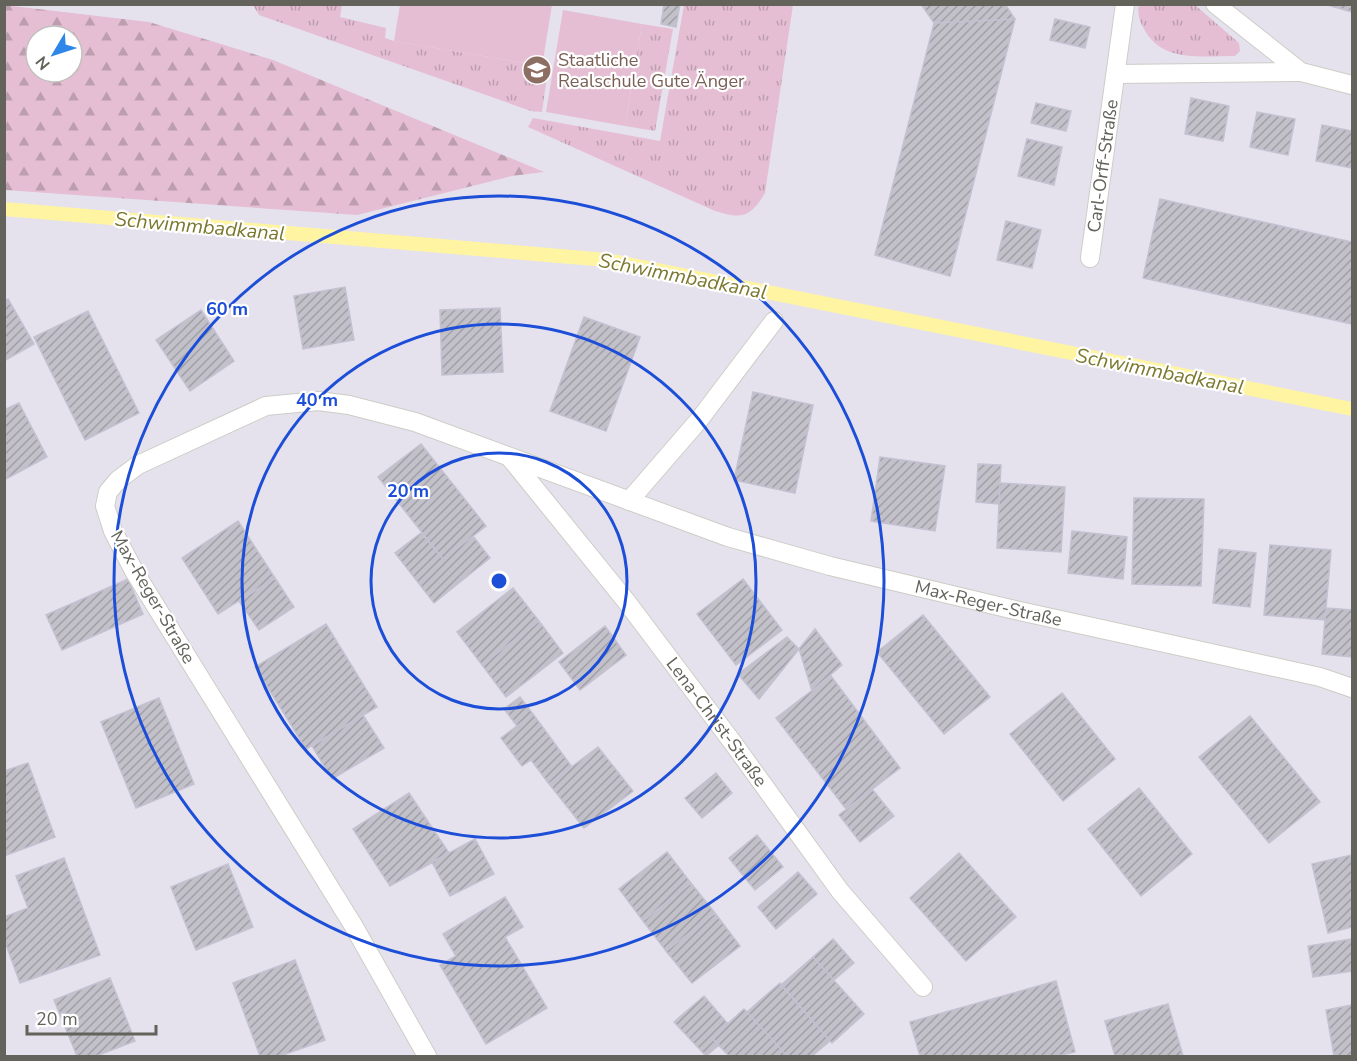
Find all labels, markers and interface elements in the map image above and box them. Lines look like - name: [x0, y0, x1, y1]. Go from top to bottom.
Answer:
- north arrow: [24, 24, 84, 84]
- place label: Staatliche Realschule Gute Änger: [558, 48, 745, 93]
- text: N: [31, 51, 55, 74]
- school or university icon: Staatliche Realschule Gute Änger: [521, 54, 553, 86]
- street label: Carl-Orff-Straße: [1082, 98, 1124, 234]
- water label: Schwimmbadkanal: [114, 206, 286, 247]
- water label: Schwimmbadkanal: [596, 247, 769, 306]
- text: 60 m: [206, 297, 248, 321]
- water label: Schwimmbadkanal: [1073, 342, 1246, 401]
- text: 40 m: [296, 388, 338, 412]
- text: 20 m: [387, 479, 429, 503]
- street label: Max-Reger-Straße: [105, 526, 201, 668]
- centre of rings: [489, 571, 509, 591]
- street label: Max-Reger-Straße: [913, 575, 1064, 632]
- street label: Lena-Christ-Straße: [661, 652, 773, 792]
- scale bar: [27, 998, 156, 1036]
- text: 20 m: [36, 1007, 78, 1031]

